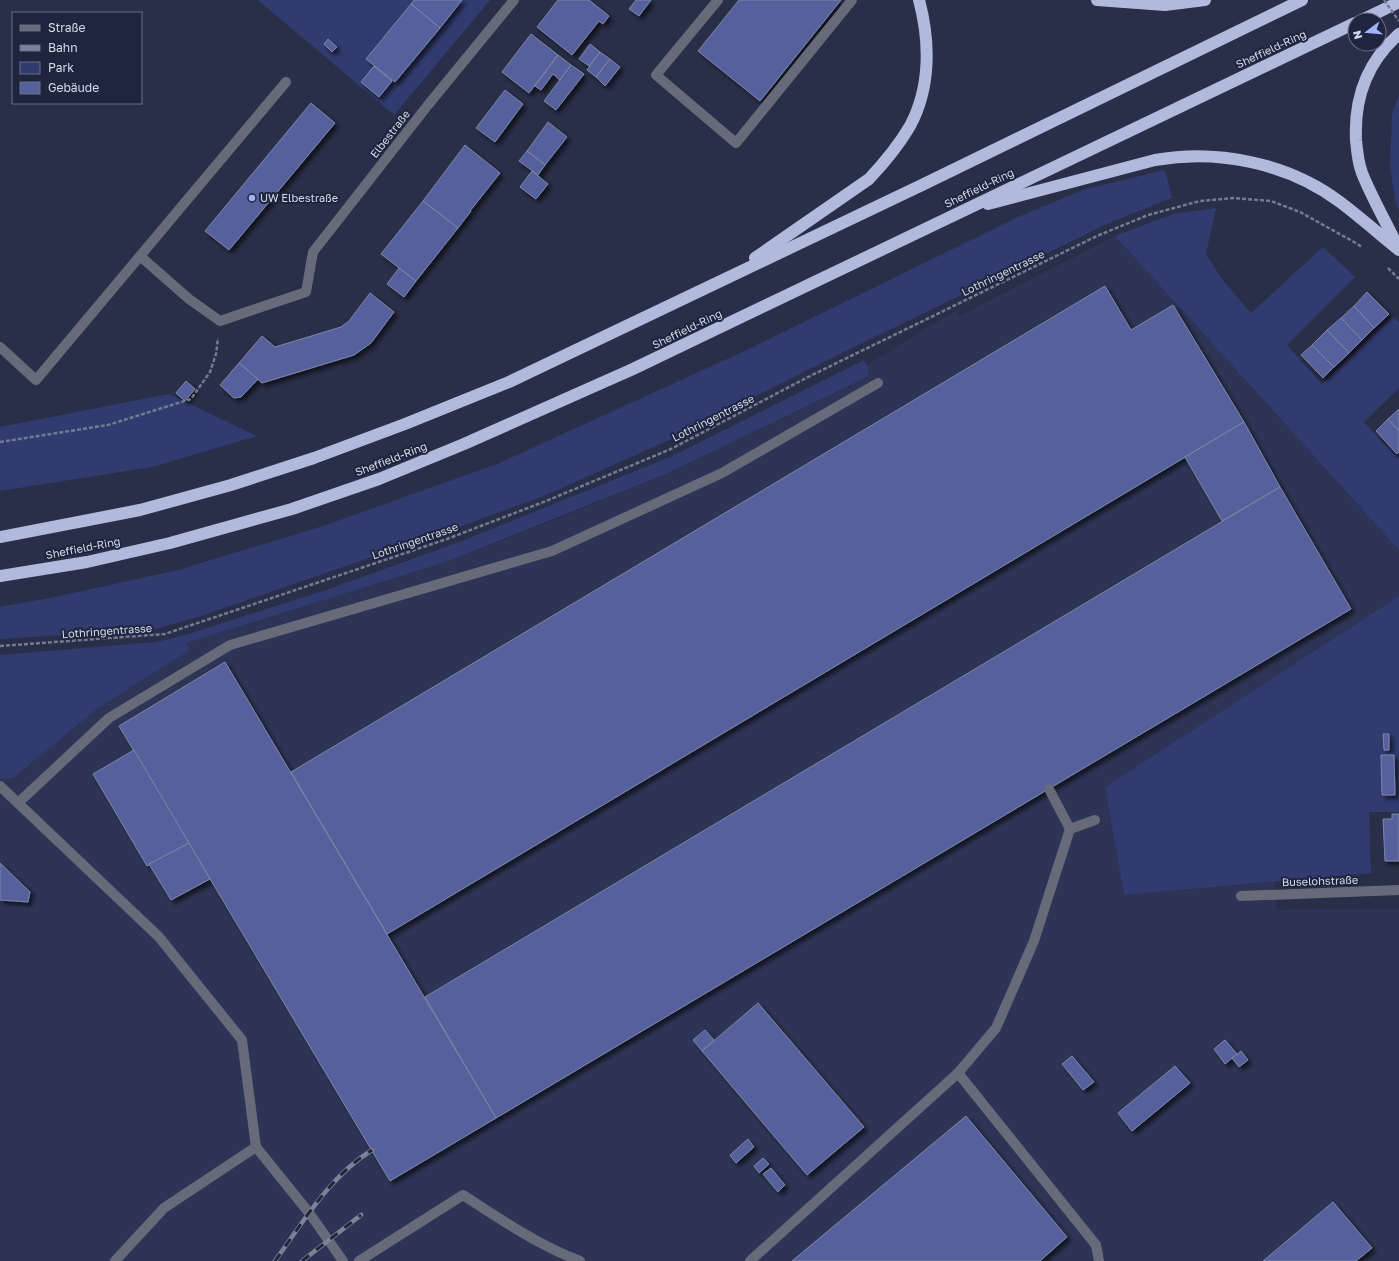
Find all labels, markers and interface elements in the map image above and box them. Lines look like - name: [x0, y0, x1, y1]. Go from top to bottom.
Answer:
- legend: [12, 12, 142, 104]
- north arrow: [1347, 12, 1387, 52]
- text: Straße: [48, 20, 86, 35]
- street label: Sheffield-Ring: [1234, 27, 1308, 70]
- text: N: [1350, 29, 1364, 41]
- text: Bahn: [48, 40, 78, 55]
- text: Park: [48, 60, 74, 75]
- text: Gebäude: [48, 80, 99, 95]
- street label: Elbestraße: [367, 107, 412, 160]
- street label: Sheffield-Ring: [942, 165, 1016, 210]
- place label: UW Elbestraße: [260, 191, 338, 204]
- marker: UW Elbestraße: [247, 193, 257, 203]
- street label: Lothringentrasse: [959, 247, 1046, 298]
- street label: Sheffield-Ring: [650, 306, 724, 351]
- street label: Lothringentrasse: [669, 391, 756, 444]
- street label: Sheffield-Ring: [353, 439, 429, 478]
- street label: Lothringentrasse: [370, 520, 460, 561]
- street label: Sheffield-Ring: [44, 534, 121, 561]
- street label: Lothringentrasse: [61, 621, 153, 640]
- street label: Buselohstraße: [1282, 873, 1358, 888]

